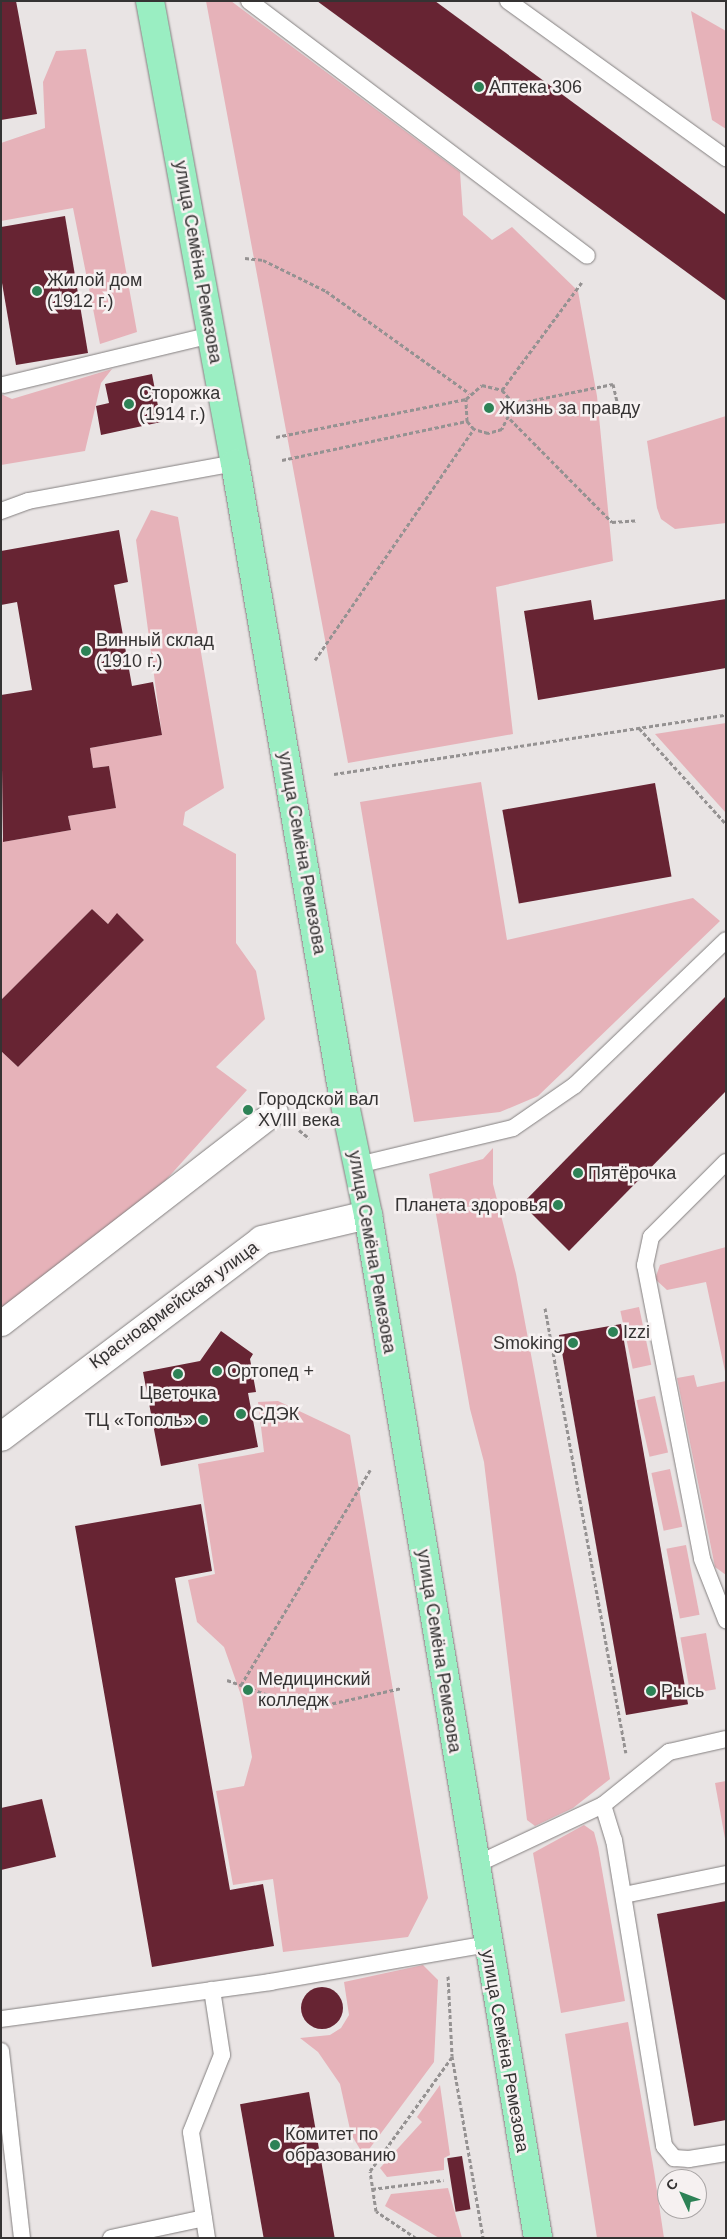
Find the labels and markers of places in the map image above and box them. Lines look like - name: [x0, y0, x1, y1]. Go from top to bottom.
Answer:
- place label: Аптека 306: [489, 76, 582, 98]
- marker: Аптека 306: [473, 81, 485, 93]
- place label: Жилой дом (1912 г.): [47, 270, 142, 312]
- marker: Жилой дом (1912 г.): [31, 285, 43, 297]
- place label: Сторожка (1914 г.): [139, 383, 220, 426]
- place label: Жизнь за правду: [499, 397, 640, 419]
- marker: Сторожка (1914 г.): [123, 398, 135, 410]
- marker: Жизнь за правду: [483, 402, 495, 414]
- place label: Винный склад (1910 г.): [96, 630, 214, 672]
- marker: Винный склад (1910 г.): [80, 645, 92, 657]
- place label: Городской вал XVIII века: [258, 1089, 379, 1132]
- marker: Городской вал XVIII века: [242, 1104, 254, 1116]
- place label: Пятёрочка: [588, 1162, 676, 1184]
- marker: Пятёрочка: [572, 1167, 584, 1179]
- place label: Планета здоровья: [395, 1194, 548, 1216]
- marker: Планета здоровья: [552, 1199, 564, 1211]
- place label: Izzi: [623, 1321, 650, 1343]
- marker: Izzi: [607, 1326, 619, 1338]
- place label: Smoking: [493, 1332, 563, 1354]
- marker: Smoking: [567, 1337, 579, 1349]
- place label: Ортопед +: [227, 1360, 314, 1382]
- marker: Ортопед +: [211, 1365, 223, 1377]
- marker: Цветочка: [172, 1368, 184, 1380]
- place label: Цветочка: [139, 1382, 217, 1404]
- place label: СДЭК: [251, 1403, 299, 1425]
- marker: СДЭК: [235, 1408, 247, 1420]
- place label: ТЦ «Тополь»: [85, 1409, 193, 1431]
- marker: ТЦ «Тополь»: [197, 1414, 209, 1426]
- place label: Медицинский колледж: [258, 1669, 371, 1712]
- place label: Рысь: [661, 1680, 704, 1702]
- marker: Медицинский колледж: [242, 1684, 254, 1696]
- marker: Рысь: [645, 1685, 657, 1697]
- place label: Комитет по образованию: [285, 2124, 396, 2166]
- marker: Комитет по образованию: [269, 2139, 281, 2151]

